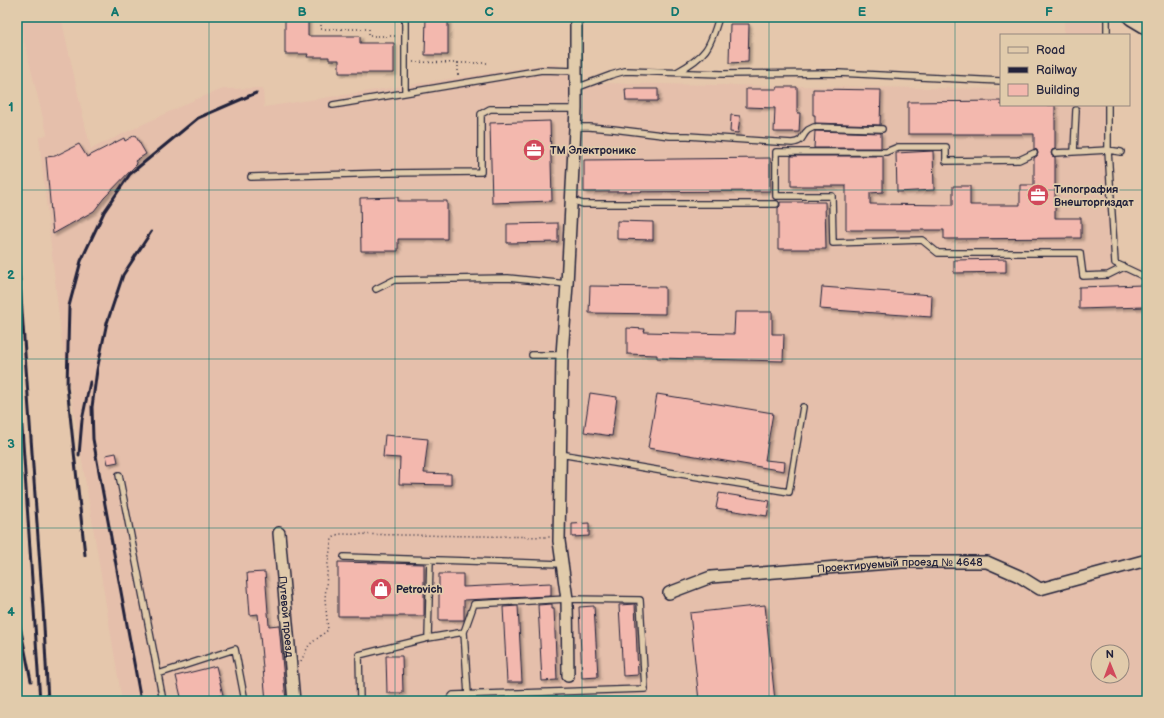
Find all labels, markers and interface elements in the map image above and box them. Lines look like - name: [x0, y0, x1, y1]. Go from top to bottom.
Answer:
- text: A: [110, 4, 119, 20]
- text: B: [297, 4, 307, 20]
- text: C: [484, 4, 494, 20]
- text: D: [670, 4, 680, 20]
- text: E: [858, 4, 867, 20]
- text: F: [1045, 4, 1053, 20]
- legend: [1000, 34, 1130, 106]
- text: Road: [1036, 43, 1065, 58]
- text: Railway: [1036, 63, 1078, 78]
- text: Building: [1036, 83, 1080, 98]
- text: 1: [8, 99, 14, 115]
- office icon: ТМ Электроникс: [521, 137, 547, 163]
- place label: ТМ Электроникс: [550, 144, 636, 157]
- office icon: Типография Внешторгиздат: [1025, 182, 1051, 208]
- place label: Типография Внешторгиздат: [1054, 183, 1134, 209]
- text: 2: [7, 267, 15, 283]
- text: 3: [7, 436, 15, 452]
- street label: Проектируемый проезд № 4648: [816, 556, 983, 575]
- street label: Путевой проезд: [276, 575, 297, 658]
- shop icon: Petrovich: [368, 576, 394, 602]
- place label: Petrovich: [396, 583, 443, 596]
- text: 4: [7, 604, 15, 620]
- north arrow: [1090, 644, 1130, 684]
- text: N: [1106, 648, 1114, 661]

